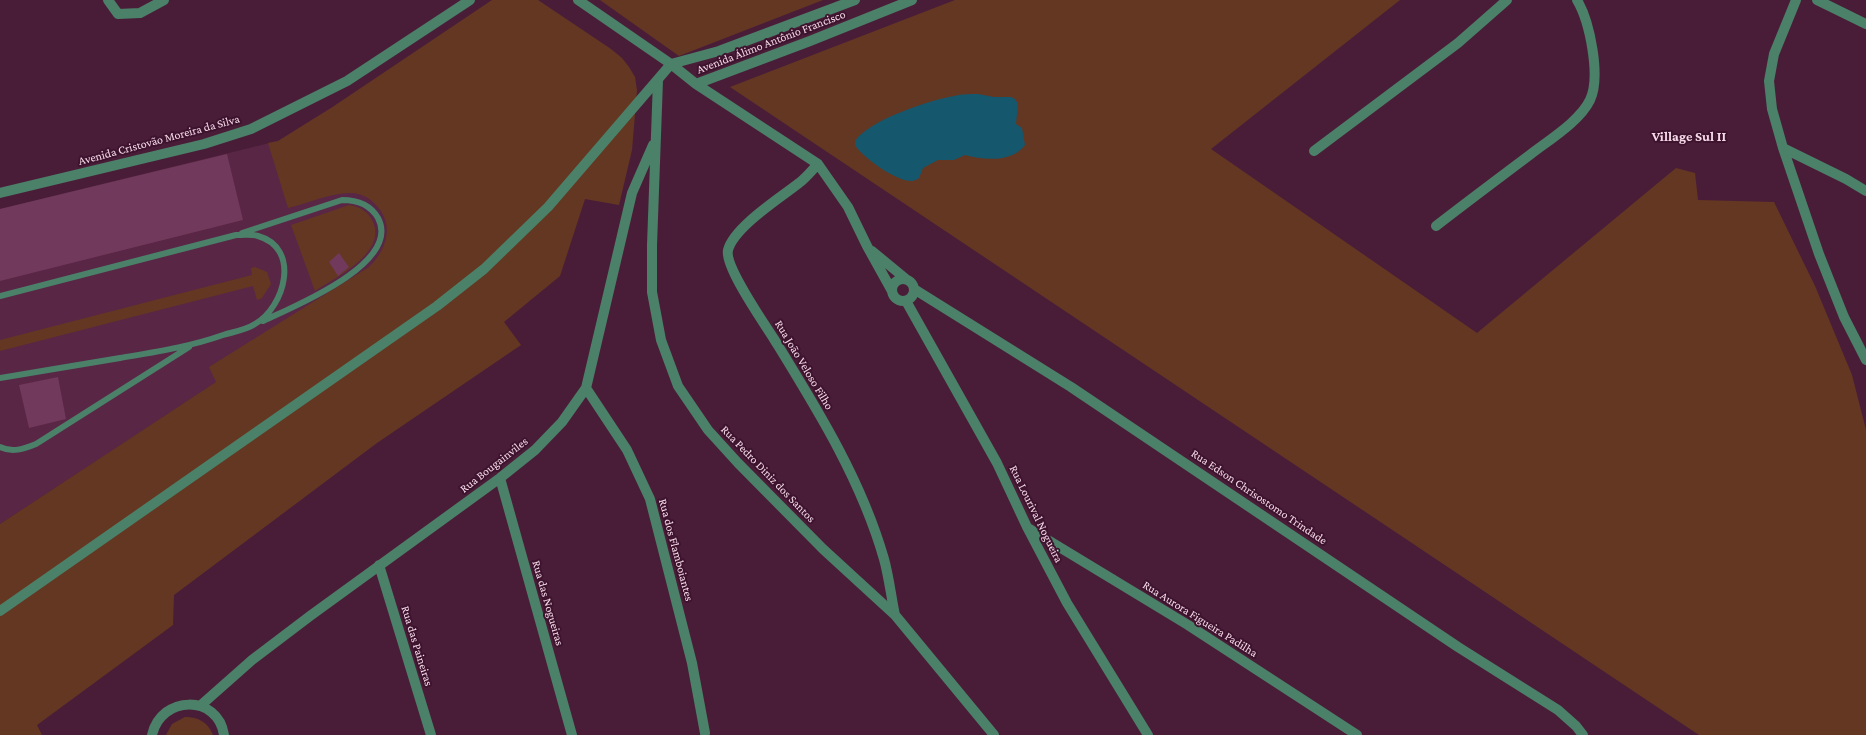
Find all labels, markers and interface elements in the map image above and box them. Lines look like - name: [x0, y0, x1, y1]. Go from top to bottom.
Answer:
- street label: Avenida Álimo Antônio Francisco: [694, 7, 848, 77]
- street label: Avenida Cristovão Moreira da Silva: [77, 112, 241, 168]
- district label: Village Sul II: [1652, 129, 1726, 145]
- street label: Rua João Veloso Filho: [772, 318, 836, 412]
- street label: Rua Pedro Diniz dos Santos: [718, 422, 818, 526]
- street label: Rua Bougainviles: [457, 434, 531, 496]
- street label: Rua Edson Chrisostomo Trindade: [1188, 446, 1330, 548]
- street label: Rua Lourival Nogueira: [1006, 463, 1066, 565]
- street label: Rua dos Flamboiantes: [655, 497, 697, 603]
- street label: Rua das Nogueiras: [529, 559, 567, 647]
- street label: Rua Aurora Figueira Padilha: [1140, 578, 1260, 660]
- street label: Rua das Paineiras: [398, 604, 436, 688]

